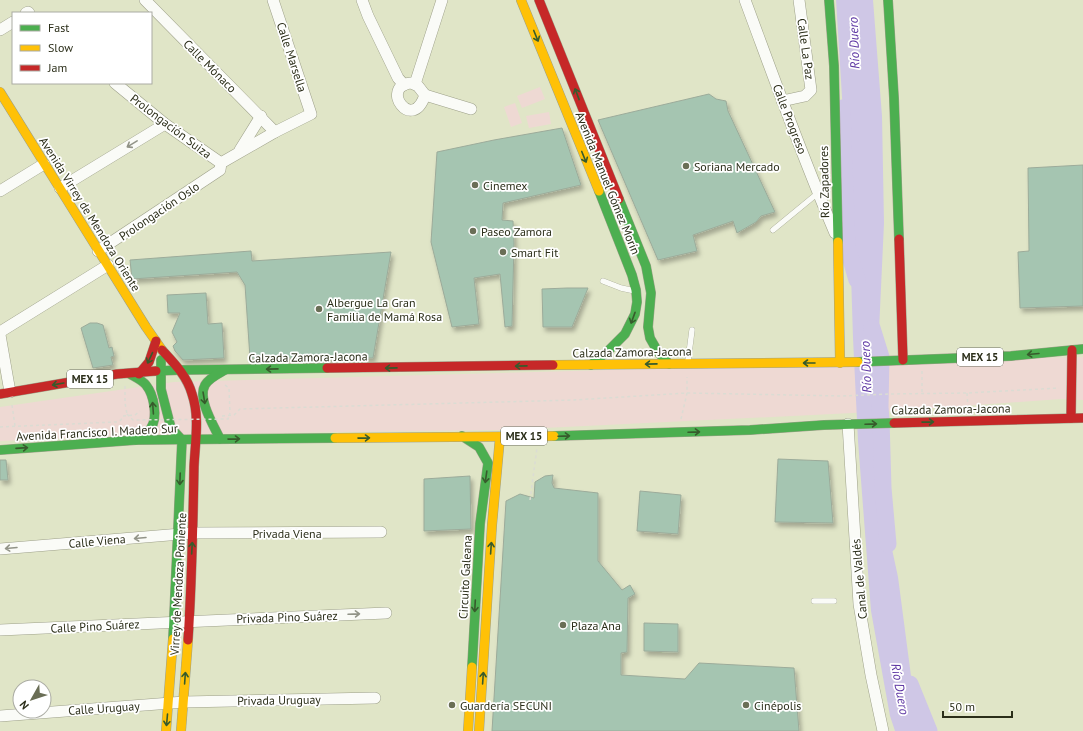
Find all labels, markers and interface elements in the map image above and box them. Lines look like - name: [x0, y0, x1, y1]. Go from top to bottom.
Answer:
- legend: [12, 12, 152, 84]
- water label: Río Duero: [845, 16, 863, 69]
- street label: Calle La Paz: [794, 17, 818, 81]
- text: Fast: [48, 20, 69, 35]
- street label: Calle Marsella: [274, 20, 310, 94]
- one-way arrow: [532, 30, 540, 42]
- street label: Calle Mónaco: [180, 36, 240, 96]
- text: Slow: [48, 40, 73, 55]
- text: Jam: [47, 60, 67, 75]
- street label: Calle Progreso: [770, 82, 810, 156]
- one-way arrow: [573, 88, 581, 100]
- street label: Prolongación Suiza: [127, 91, 215, 161]
- street label: Avenida Manuel Gómez Morín: [572, 109, 644, 257]
- street label: Avenida Virrey de Mendoza Oriente: [36, 134, 144, 294]
- one-way arrow: [126, 140, 137, 149]
- street label: Río Zapadores: [816, 146, 832, 218]
- one-way arrow: [581, 150, 589, 162]
- place label: Soriana Mercado: [694, 159, 780, 174]
- marker: Soriana Mercado: [681, 161, 691, 171]
- place label: Cinemex: [483, 178, 527, 193]
- street label: Prolongación Oslo: [116, 179, 202, 243]
- marker: Cinemex: [470, 180, 480, 190]
- place label: Paseo Zamora: [481, 224, 552, 239]
- marker: Paseo Zamora: [468, 226, 478, 236]
- place label: Smart Fit: [511, 245, 558, 260]
- marker: Smart Fit: [498, 247, 508, 257]
- place label: Albergue La Gran Familia de Mamá Rosa: [327, 295, 442, 324]
- marker: Albergue La Gran Familia de Mamá Rosa: [314, 304, 324, 314]
- one-way arrow: [629, 312, 636, 325]
- water label: Río Duero: [857, 340, 875, 393]
- street label: Calzada Zamora-Jacona: [572, 343, 692, 361]
- street label: Calzada Zamora-Jacona: [248, 348, 368, 366]
- road number: MEX 15: [957, 348, 1003, 366]
- one-way arrow: [1027, 350, 1040, 357]
- one-way arrow: [146, 352, 153, 364]
- one-way arrow: [803, 359, 816, 367]
- one-way arrow: [645, 360, 658, 368]
- one-way arrow: [515, 362, 528, 370]
- one-way arrow: [385, 364, 398, 371]
- one-way arrow: [266, 365, 279, 373]
- road number: MEX 15: [67, 370, 113, 388]
- one-way arrow: [52, 380, 65, 388]
- one-way arrow: [200, 391, 208, 404]
- street label: Calzada Zamora-Jacona: [891, 400, 1011, 418]
- one-way arrow: [149, 402, 156, 415]
- one-way arrow: [921, 418, 934, 426]
- street label: Avenida Francisco I. Madero Sur: [16, 420, 178, 444]
- one-way arrow: [864, 420, 877, 427]
- road number: MEX 15: [501, 427, 547, 445]
- one-way arrow: [687, 428, 700, 436]
- one-way arrow: [557, 432, 570, 439]
- one-way arrow: [357, 434, 370, 442]
- one-way arrow: [227, 435, 240, 443]
- one-way arrow: [15, 445, 28, 452]
- one-way arrow: [482, 470, 490, 483]
- one-way arrow: [177, 472, 184, 485]
- street label: Virrey de Mendoza Poniente: [167, 512, 189, 657]
- street label: Privada Viena: [252, 526, 322, 541]
- street label: Calle Viena: [68, 531, 126, 551]
- one-way arrow: [134, 534, 147, 541]
- street label: Circuito Galeana: [455, 535, 475, 619]
- street label: Canal de Valdés: [848, 538, 870, 620]
- one-way arrow: [189, 542, 196, 555]
- one-way arrow: [487, 542, 494, 555]
- one-way arrow: [5, 544, 18, 551]
- one-way arrow: [472, 599, 479, 612]
- street label: Privada Pino Suárez: [236, 608, 338, 626]
- one-way arrow: [347, 610, 360, 618]
- street label: Calle Pino Suárez: [50, 616, 140, 636]
- place label: Plaza Ana: [571, 618, 621, 633]
- marker: Plaza Ana: [558, 620, 568, 630]
- water label: Río Duero: [887, 662, 913, 717]
- one-way arrow: [182, 672, 189, 685]
- one-way arrow: [479, 672, 486, 685]
- north arrow: [12, 679, 52, 719]
- street label: Privada Uruguay: [237, 692, 321, 708]
- scale bar: [943, 693, 1012, 719]
- text: N: [17, 698, 32, 713]
- street label: Calle Uruguay: [68, 698, 141, 718]
- place label: Guardería SECUNI: [460, 698, 552, 713]
- place label: Cinépolis: [754, 698, 801, 713]
- text: 50 m: [949, 699, 975, 714]
- marker: Guardería SECUNI: [447, 700, 457, 710]
- marker: Cinépolis: [741, 700, 751, 710]
- one-way arrow: [163, 713, 170, 726]

